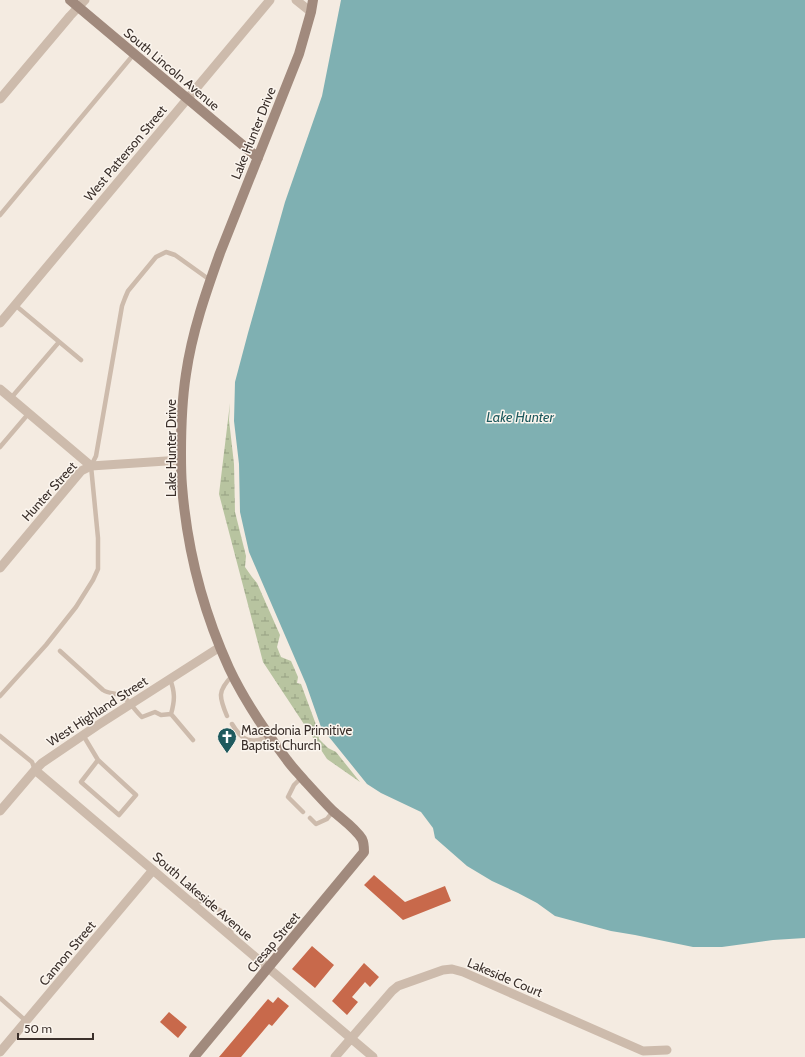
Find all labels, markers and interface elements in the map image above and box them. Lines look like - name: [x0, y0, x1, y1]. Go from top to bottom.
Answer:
- street label: South Lincoln Avenue: [121, 24, 223, 114]
- street label: Lake Hunter Drive: [227, 84, 279, 181]
- street label: West Patterson Street: [80, 101, 170, 204]
- street label: Lake Hunter Drive: [163, 399, 179, 497]
- water label: Lake Hunter: [486, 408, 554, 426]
- street label: Hunter Street: [18, 458, 80, 524]
- street label: West Highland Street: [44, 672, 151, 749]
- place label: Macedonia Primitive Baptist Church: [241, 722, 353, 753]
- church icon: Macedonia Primitive Baptist Church: [216, 726, 238, 754]
- street label: South Lakeside Avenue: [150, 848, 256, 944]
- street label: Cresap Street: [243, 908, 303, 975]
- street label: Cannon Street: [35, 917, 99, 989]
- street label: Lakeside Court: [465, 954, 546, 1000]
- scale bar: [18, 1015, 93, 1041]
- text: 50 m: [24, 1021, 52, 1036]

